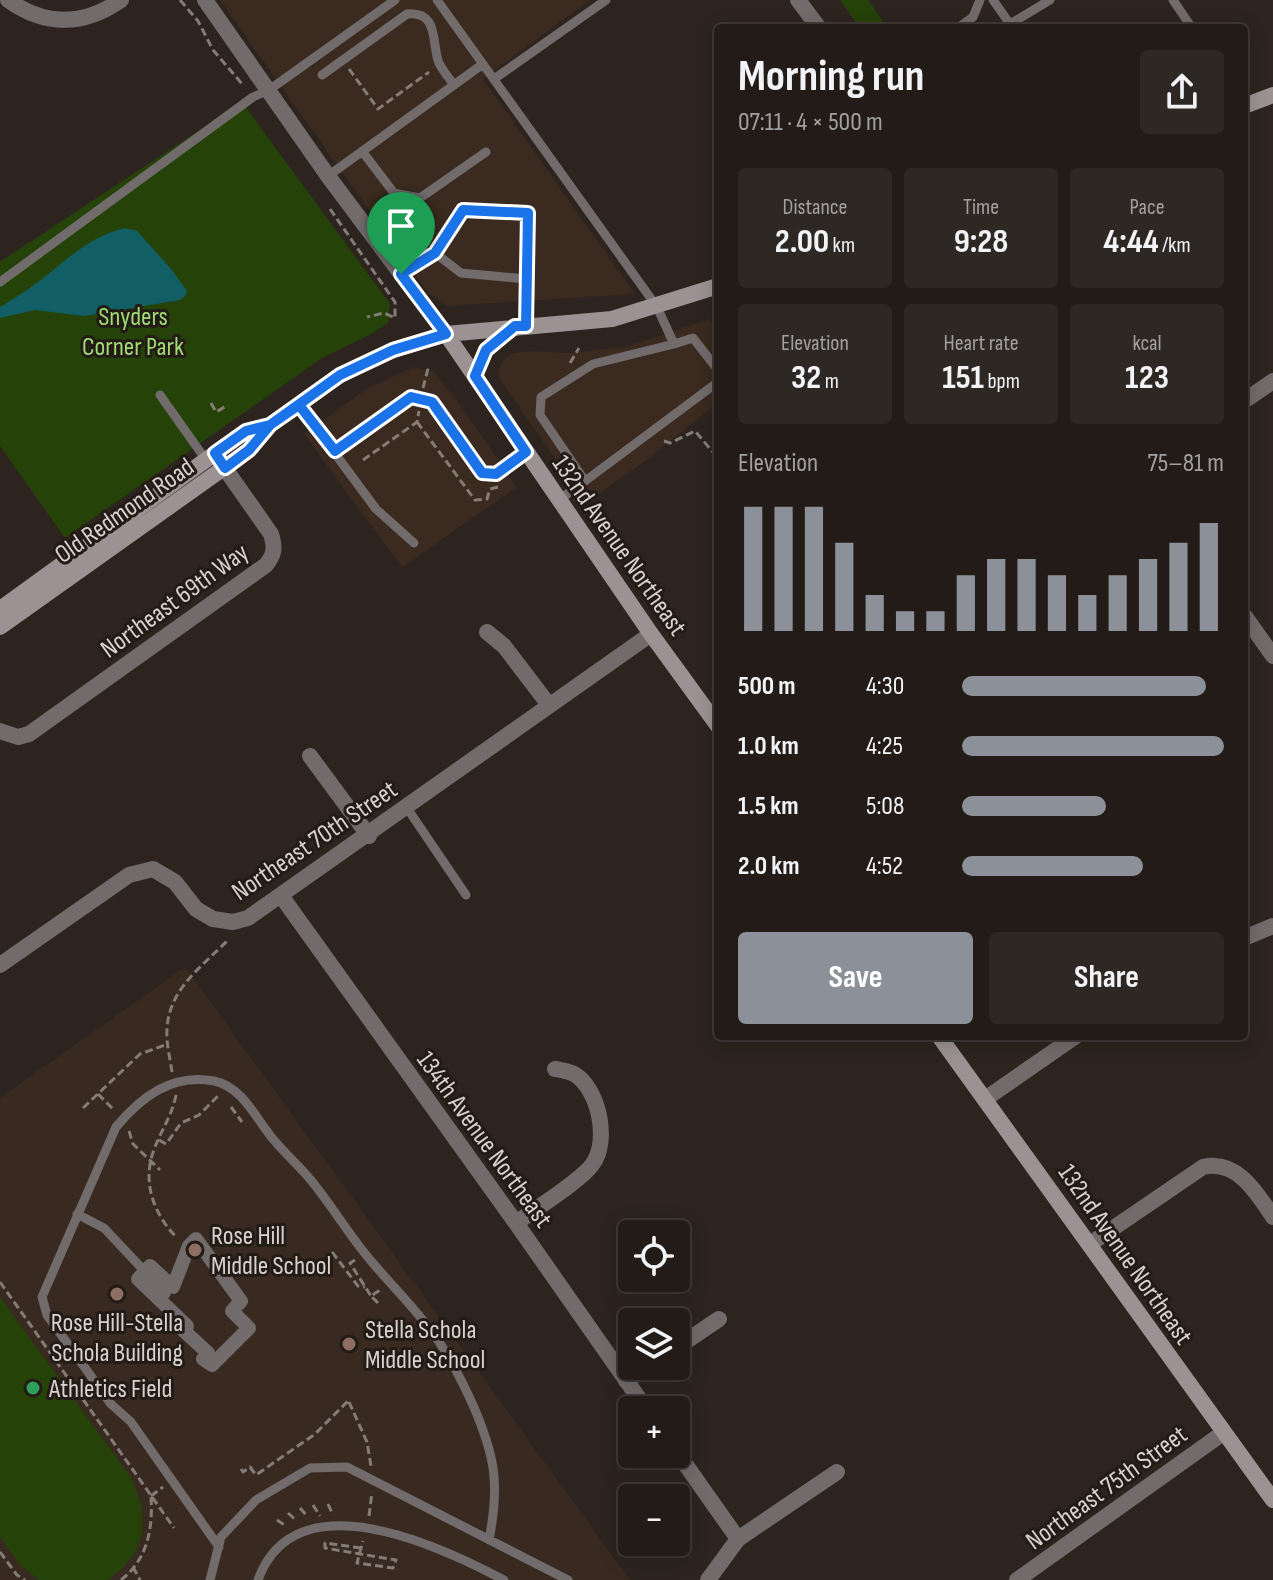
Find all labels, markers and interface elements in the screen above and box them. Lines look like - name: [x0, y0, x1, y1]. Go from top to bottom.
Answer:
- text: Morning run: [738, 50, 924, 103]
- button: share: [1140, 50, 1224, 134]
- text: 07:11 · 4 × 500 m: [738, 107, 883, 138]
- pin: [367, 192, 435, 274]
- text: Distance: [783, 194, 847, 221]
- text: Time: [963, 194, 999, 221]
- text: Pace: [1129, 194, 1165, 221]
- icon: arrive: [379, 204, 423, 248]
- text: 2.00: [775, 221, 829, 262]
- text: 9:28: [954, 221, 1008, 262]
- text: 4:44: [1103, 221, 1159, 262]
- text: km: [829, 232, 855, 259]
- text: /km: [1159, 232, 1191, 259]
- park label: Snyders Corner Park: [82, 302, 184, 363]
- text: Elevation: [781, 330, 849, 357]
- text: Heart rate: [943, 330, 1019, 357]
- text: kcal: [1132, 330, 1162, 357]
- text: 32: [791, 357, 821, 398]
- text: 151: [942, 357, 984, 398]
- text: 123: [1125, 357, 1169, 398]
- text: m: [821, 368, 839, 395]
- text: bpm: [984, 368, 1020, 395]
- text: Elevation: [738, 448, 818, 479]
- text: 75–81 m: [1147, 448, 1224, 479]
- street label: 132nd Avenue Northeast: [545, 450, 693, 642]
- street label: Old Redmond Road: [49, 452, 200, 571]
- street label: Northeast 69th Way: [95, 537, 255, 665]
- text: 500 m: [738, 671, 795, 702]
- text: 4:30: [866, 671, 904, 702]
- text: 1.0 km: [738, 731, 799, 762]
- text: 4:25: [866, 731, 903, 762]
- street label: Northeast 70th Street: [226, 774, 403, 908]
- text: 1.5 km: [738, 791, 798, 822]
- text: 5:08: [866, 791, 904, 822]
- text: 2.0 km: [738, 851, 799, 882]
- text: 4:52: [866, 851, 903, 882]
- button: Save: [738, 932, 973, 1024]
- button: Share: [989, 932, 1224, 1024]
- street label: 134th Avenue Northeast: [409, 1046, 558, 1234]
- street label: 132nd Avenue Northeast: [1051, 1159, 1199, 1351]
- map controls: [618, 1220, 690, 1556]
- button: locate: [618, 1220, 690, 1292]
- place label: Rose Hill Middle School: [211, 1221, 331, 1282]
- marker: Rose Hill Middle School: [186, 1241, 204, 1259]
- marker: Rose Hill-Stella Schola Building: [108, 1285, 126, 1303]
- place label: Rose Hill-Stella Schola Building: [51, 1308, 183, 1369]
- button: layers: [618, 1308, 690, 1380]
- place label: Stella Schola Middle School: [365, 1315, 485, 1376]
- marker: Stella Schola Middle School: [340, 1335, 358, 1353]
- place label: Athletics Field: [48, 1374, 172, 1405]
- marker: Athletics Field: [24, 1379, 42, 1397]
- button: +: [618, 1396, 690, 1468]
- street label: Northeast 75th Street: [1020, 1419, 1194, 1557]
- button: −: [618, 1484, 690, 1556]

